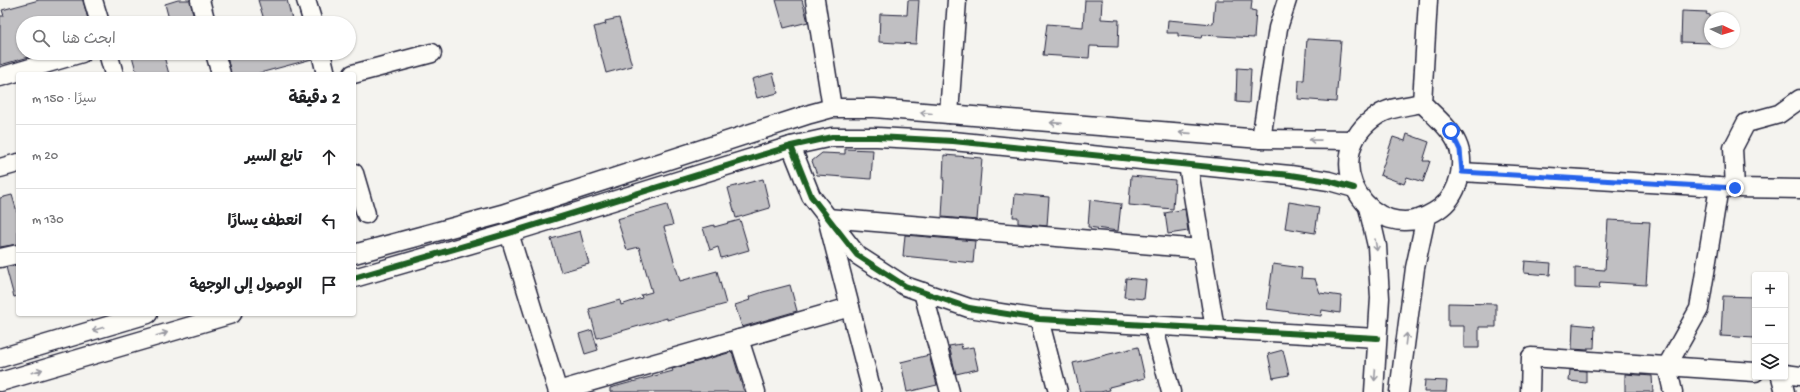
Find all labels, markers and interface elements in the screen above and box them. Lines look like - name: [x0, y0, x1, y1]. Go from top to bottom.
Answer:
- north arrow: [1704, 12, 1740, 48]
- search box: [16, 16, 356, 60]
- icon: search: [30, 27, 52, 49]
- text: ابحث هنا: [62, 31, 116, 49]
- text: 2 دقيقة: [288, 90, 340, 110]
- text: سيرًا · 150 m: [32, 92, 97, 107]
- one-way arrow: [920, 109, 933, 116]
- one-way arrow: [1050, 119, 1063, 126]
- route start: [1442, 122, 1460, 140]
- one-way arrow: [1179, 129, 1192, 136]
- one-way arrow: [1309, 136, 1322, 143]
- icon: ahead: [318, 146, 340, 168]
- text: 20 m: [32, 149, 58, 164]
- text: تابع السير: [245, 149, 302, 167]
- route end: [1726, 179, 1744, 197]
- icon: left: [318, 210, 340, 232]
- text: 130 m: [32, 213, 64, 228]
- text: انعطف يسارًا: [228, 213, 302, 231]
- one-way arrow: [1372, 238, 1380, 251]
- map controls: [1752, 272, 1788, 380]
- button: +: [1752, 272, 1788, 308]
- icon: arrive: [318, 274, 340, 296]
- text: الوصول إلى الوجهة: [189, 277, 302, 295]
- button: −: [1752, 308, 1788, 344]
- one-way arrow: [91, 326, 104, 333]
- one-way arrow: [155, 330, 168, 338]
- one-way arrow: [1402, 333, 1409, 346]
- button: layers: [1752, 344, 1788, 380]
- one-way arrow: [31, 367, 44, 374]
- one-way arrow: [1371, 368, 1378, 381]

